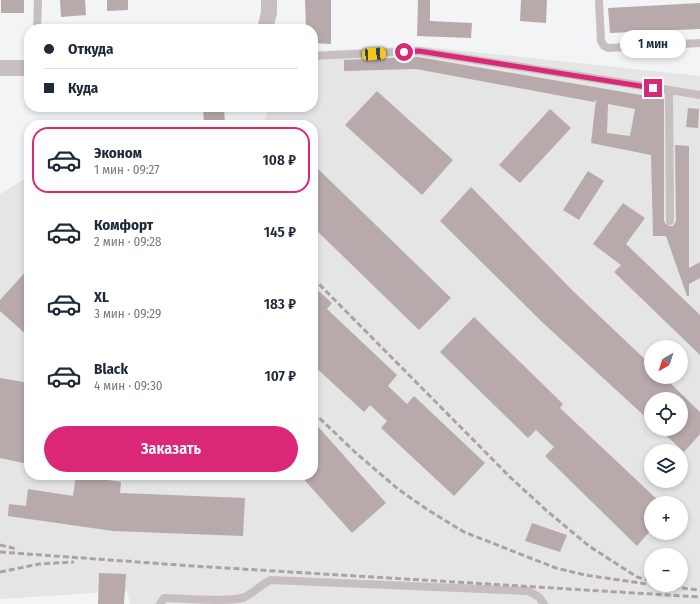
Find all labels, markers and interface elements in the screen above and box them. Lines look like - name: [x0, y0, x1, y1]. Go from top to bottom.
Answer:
- callout: 1 мин: [620, 30, 686, 58]
- text: 1 мин: [638, 36, 668, 51]
- text: Откуда: [68, 40, 113, 58]
- route start: [395, 43, 413, 61]
- car: [362, 47, 386, 61]
- text: Куда: [68, 79, 98, 97]
- route end: [644, 79, 662, 97]
- icon: car: [46, 142, 82, 178]
- text: Эконом: [94, 144, 142, 162]
- text: 108 ₽: [263, 151, 296, 169]
- text: 1 мин · 09:27: [94, 162, 159, 177]
- icon: car: [46, 214, 82, 250]
- text: Комфорт: [94, 216, 153, 234]
- text: 145 ₽: [264, 223, 296, 241]
- text: 2 мин · 09:28: [94, 234, 161, 249]
- icon: car: [46, 286, 82, 322]
- text: XL: [94, 288, 109, 306]
- text: 183 ₽: [264, 295, 296, 313]
- text: 3 мин · 09:29: [94, 306, 161, 321]
- north arrow: [644, 340, 688, 384]
- map controls: [644, 340, 688, 592]
- icon: car: [46, 358, 82, 394]
- text: Black: [94, 360, 128, 378]
- text: 107 ₽: [264, 367, 296, 385]
- text: 4 мин · 09:30: [94, 378, 163, 393]
- button: locate: [644, 392, 688, 436]
- button: Заказать: [44, 426, 298, 472]
- button: layers: [644, 444, 688, 488]
- button: +: [644, 496, 688, 540]
- button: −: [644, 548, 688, 592]

